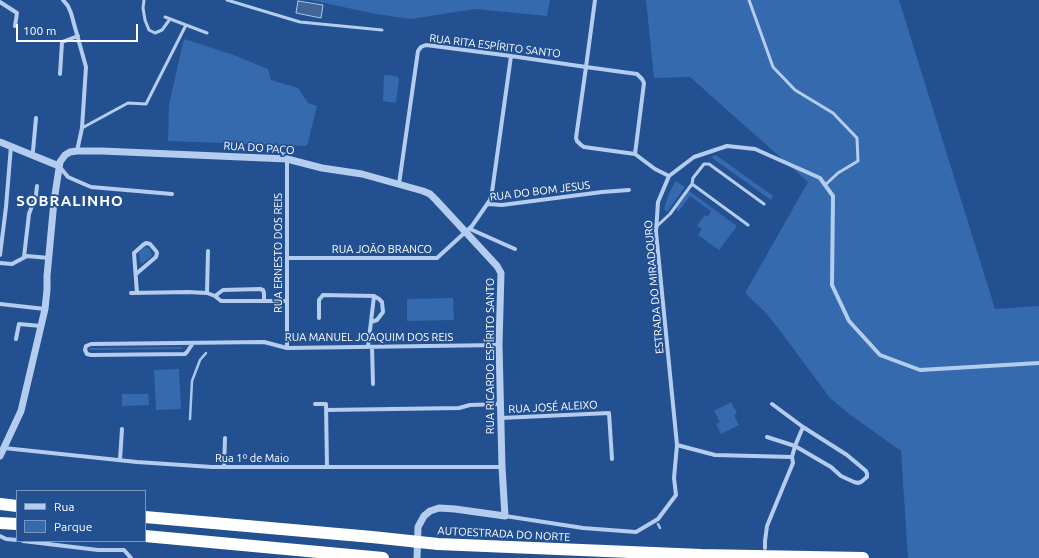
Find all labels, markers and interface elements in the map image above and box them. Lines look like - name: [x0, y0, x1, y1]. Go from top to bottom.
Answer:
- scale bar: [18, 16, 140, 42]
- text: 100 m: [23, 24, 56, 37]
- street label: RUA RITA ESPÍRITO SANTO: [429, 31, 561, 61]
- street label: RUA DO PAÇO: [223, 139, 295, 157]
- street label: RUA DO BOM JESUS: [489, 178, 591, 204]
- district label: SOBRALINHO: [16, 192, 124, 210]
- street label: RUA ERNESTO DOS REIS: [271, 193, 285, 313]
- street label: ESTRADA DO MIRADOURO: [642, 219, 666, 355]
- street label: RUA JOÃO BRANCO: [332, 242, 432, 256]
- street label: RUA RICARDO ESPÍRITO SANTO: [483, 278, 497, 434]
- street label: RUA MANUEL JOAQUIM DOS REIS: [285, 330, 453, 344]
- street label: RUA JOSÉ ALEIXO: [508, 398, 598, 416]
- street label: Rua 1º de Maio: [215, 451, 289, 465]
- legend: [16, 490, 146, 542]
- text: Rua: [54, 500, 75, 513]
- text: Parque: [54, 520, 92, 533]
- street label: AUTOESTRADA DO NORTE: [437, 524, 571, 544]

